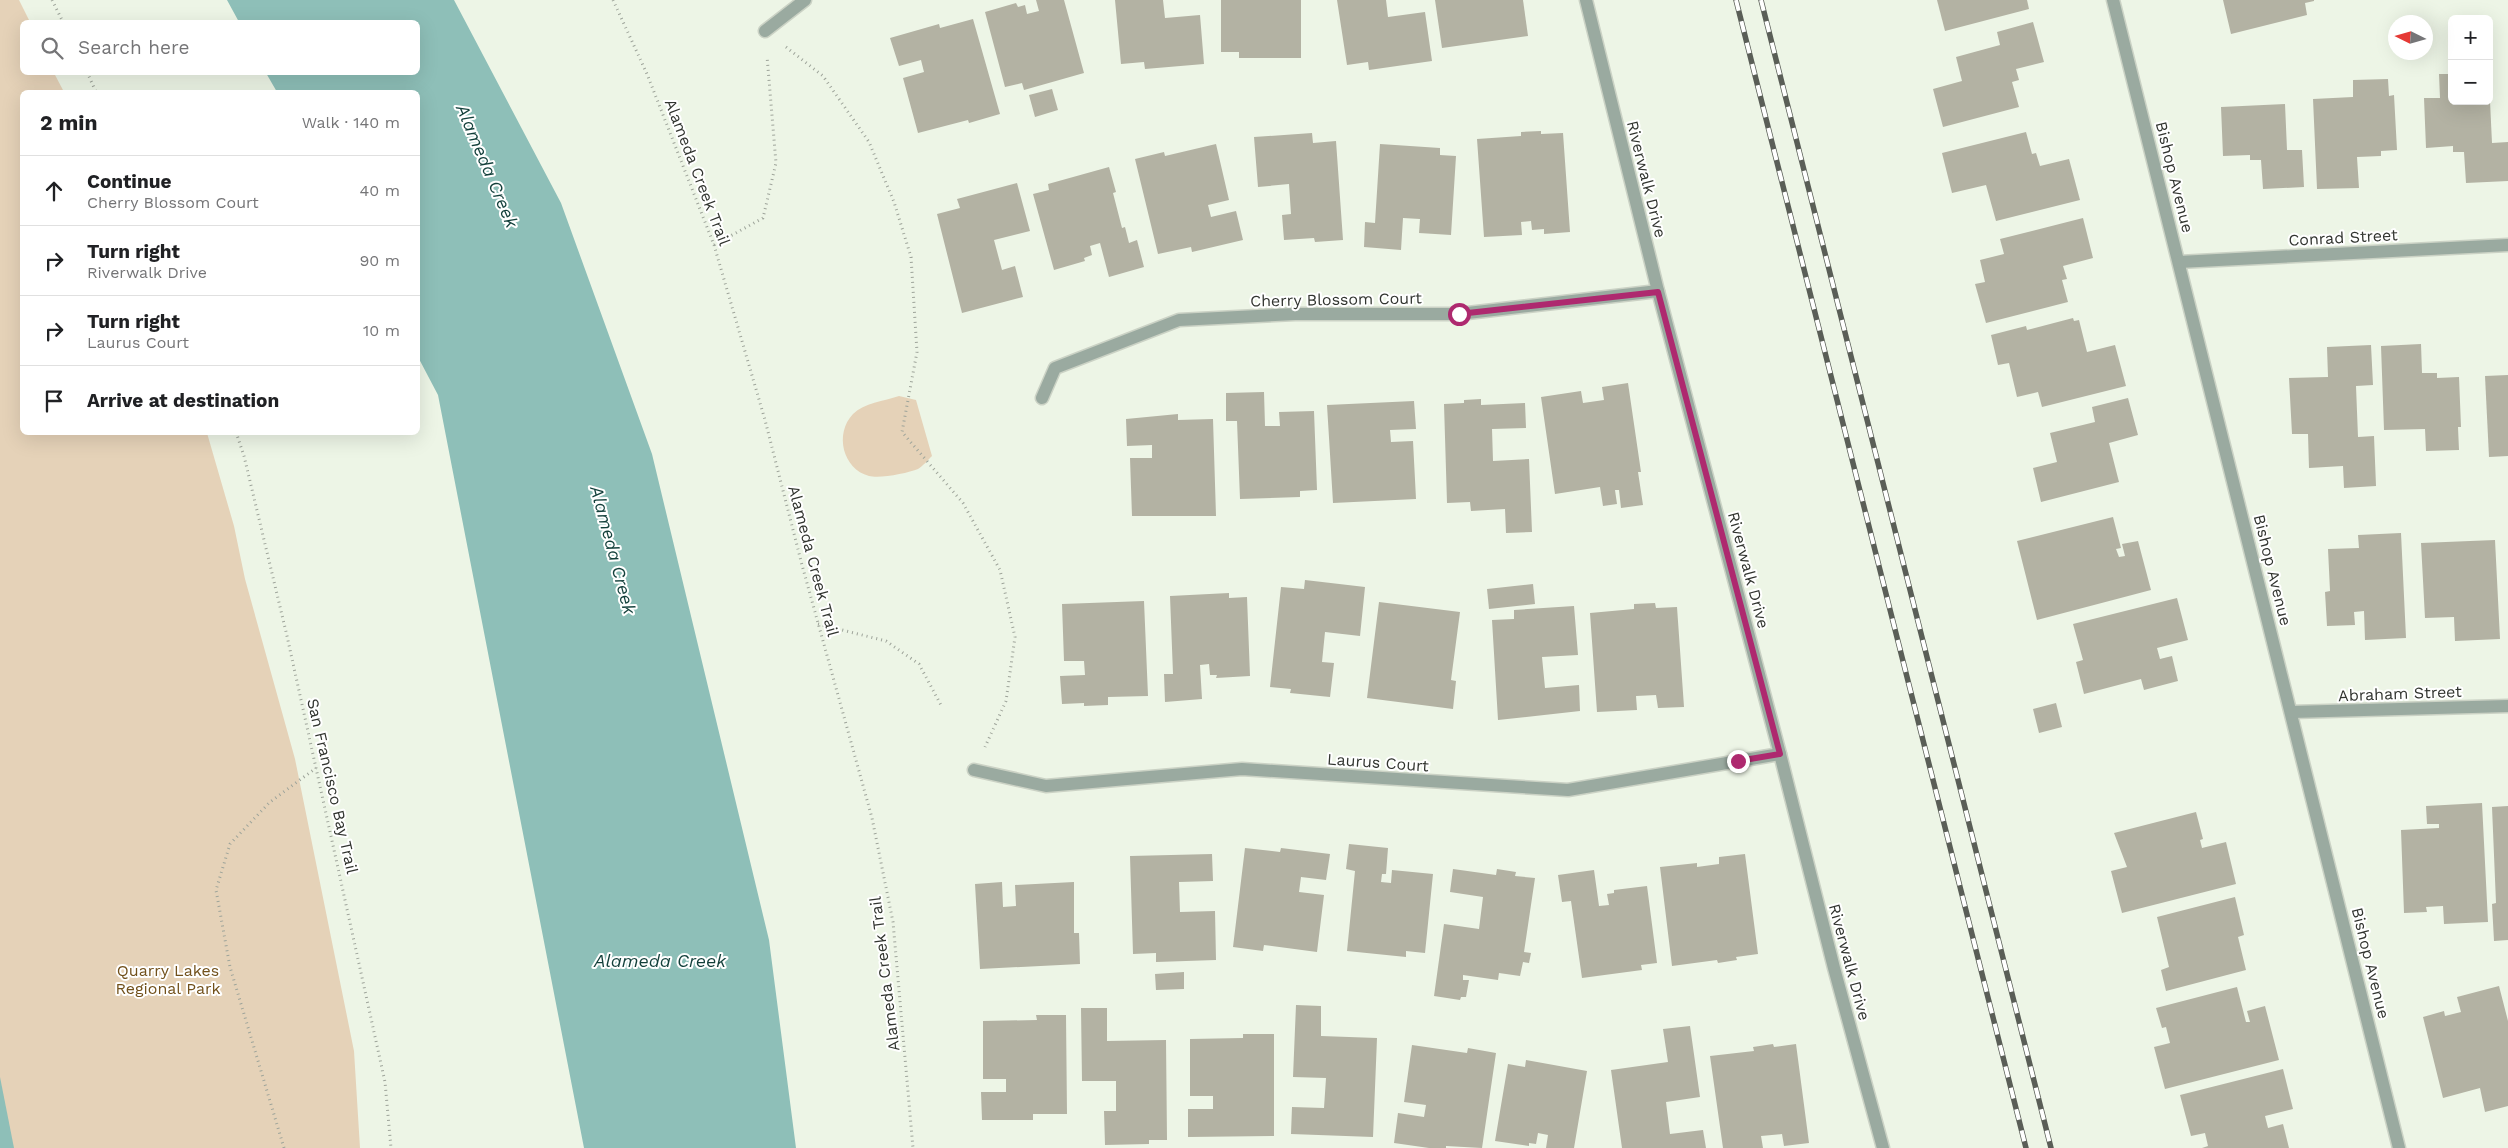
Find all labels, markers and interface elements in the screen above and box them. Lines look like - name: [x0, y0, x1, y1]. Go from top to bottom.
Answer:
- north arrow: [2388, 15, 2433, 60]
- map controls: [2448, 15, 2493, 105]
- button: +: [2448, 15, 2493, 60]
- search box: [20, 20, 420, 75]
- icon: search: [38, 34, 66, 62]
- text: Search here: [78, 36, 189, 59]
- button: −: [2448, 60, 2493, 105]
- street label: Alameda Creek Trail: [661, 96, 734, 248]
- water label: Alameda Creek: [452, 100, 523, 232]
- text: 2 min: [40, 110, 97, 135]
- text: Walk · 140 m: [302, 113, 400, 132]
- street label: Riverwalk Drive: [1623, 119, 1670, 240]
- street label: Bishop Avenue: [2151, 119, 2198, 235]
- text: Continue: [87, 170, 171, 193]
- icon: ahead: [40, 177, 68, 205]
- text: 40 m: [360, 181, 400, 200]
- text: Cherry Blossom Court: [87, 193, 259, 212]
- street label: Conrad Street: [2288, 225, 2398, 250]
- text: Turn right: [87, 240, 180, 263]
- icon: right: [40, 247, 68, 275]
- text: 90 m: [359, 251, 400, 270]
- text: Riverwalk Drive: [87, 263, 207, 282]
- street label: Cherry Blossom Court: [1250, 288, 1422, 310]
- route start: [1448, 303, 1471, 326]
- text: Turn right: [87, 310, 180, 333]
- icon: right: [40, 317, 68, 345]
- text: 10 m: [363, 321, 400, 340]
- text: Laurus Court: [87, 333, 189, 352]
- icon: arrive: [40, 387, 68, 415]
- text: Arrive at destination: [87, 389, 279, 412]
- water label: Alameda Creek: [586, 482, 641, 618]
- street label: Alameda Creek Trail: [784, 483, 843, 639]
- street label: Riverwalk Drive: [1724, 510, 1773, 631]
- street label: Bishop Avenue: [2249, 512, 2296, 628]
- street label: Abraham Street: [2338, 682, 2462, 705]
- street label: San Francisco Bay Trail: [303, 697, 362, 876]
- street label: Laurus Court: [1326, 749, 1430, 776]
- route end: [1727, 750, 1750, 773]
- street label: Alameda Creek Trail: [866, 895, 903, 1052]
- street label: Riverwalk Drive: [1825, 902, 1874, 1023]
- street label: Bishop Avenue: [2347, 905, 2394, 1021]
- water label: Alameda Creek: [593, 950, 727, 971]
- park label: Quarry Lakes Regional Park: [115, 961, 221, 998]

